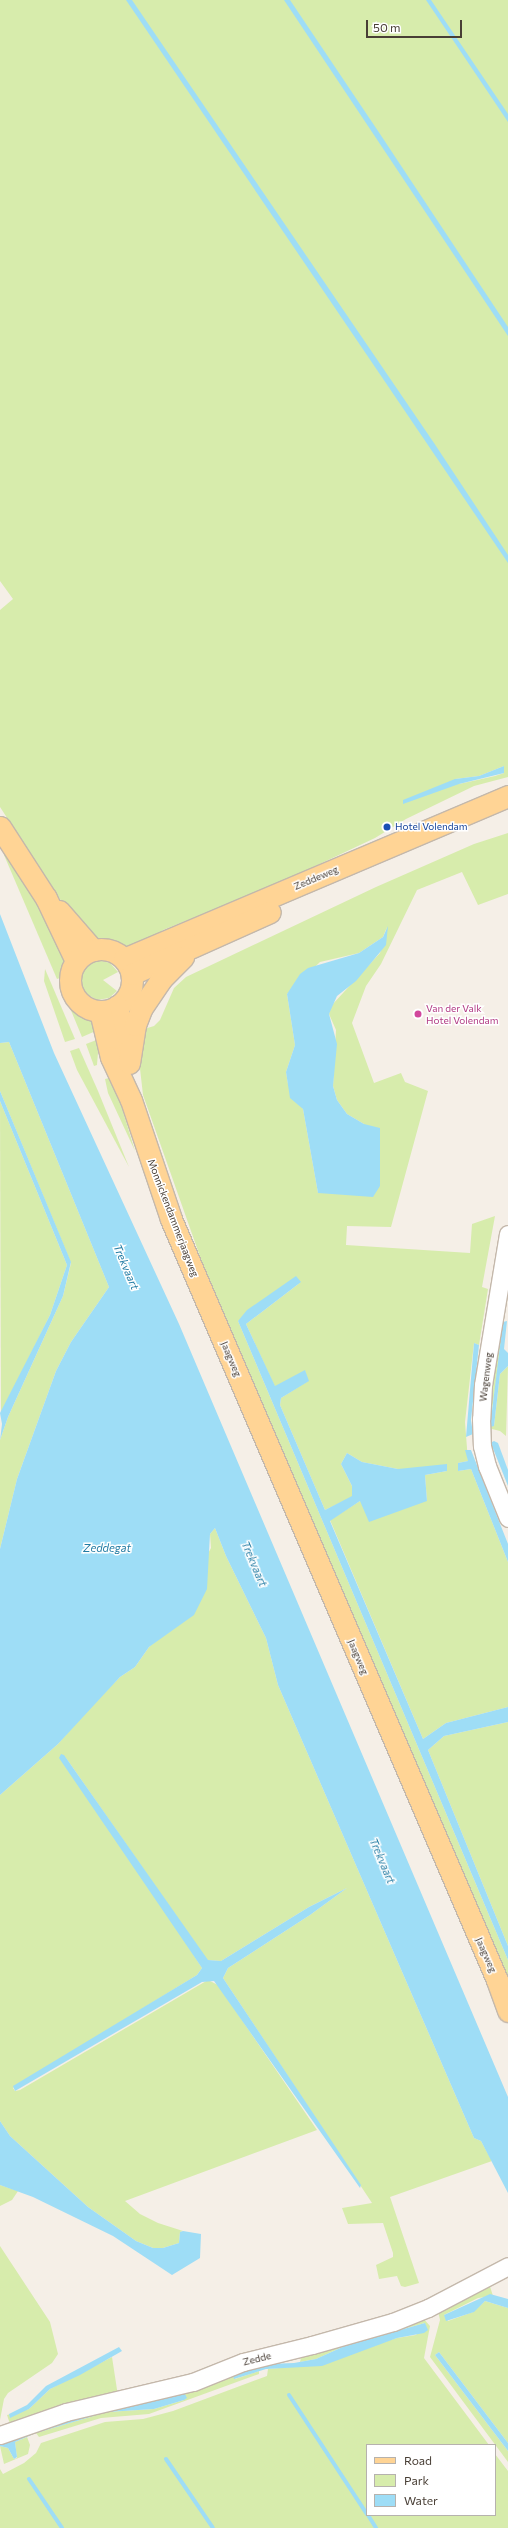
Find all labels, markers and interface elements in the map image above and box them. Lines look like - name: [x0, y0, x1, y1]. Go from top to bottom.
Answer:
- scale bar: [368, 12, 464, 38]
- text: 50 m: [373, 20, 401, 34]
- place label: Hotel Volendam: [395, 821, 468, 833]
- marker: Hotel Volendam: [382, 822, 392, 832]
- street label: Zeddeweg: [292, 863, 340, 893]
- place label: Van der Valk Hotel Volendam: [426, 1002, 499, 1026]
- marker: Van der Valk Hotel Volendam: [413, 1009, 423, 1019]
- street label: Monnickendammerjaagweg: [145, 1157, 201, 1279]
- water label: Trekvaart: [111, 1242, 141, 1292]
- street label: Jaagweg: [218, 1339, 244, 1379]
- street label: Wagenweg: [477, 1352, 495, 1402]
- water label: Trekvaart: [239, 1539, 269, 1589]
- water label: Zeddegat: [83, 1541, 131, 1555]
- street label: Jaagweg: [345, 1637, 371, 1677]
- water label: Trekvaart: [367, 1836, 397, 1886]
- street label: Jaagweg: [473, 1936, 499, 1974]
- street label: Zedde: [242, 2350, 272, 2368]
- legend: [366, 2444, 496, 2516]
- text: Road: [404, 2453, 432, 2467]
- text: Park: [404, 2473, 429, 2487]
- text: Water: [404, 2493, 438, 2507]

